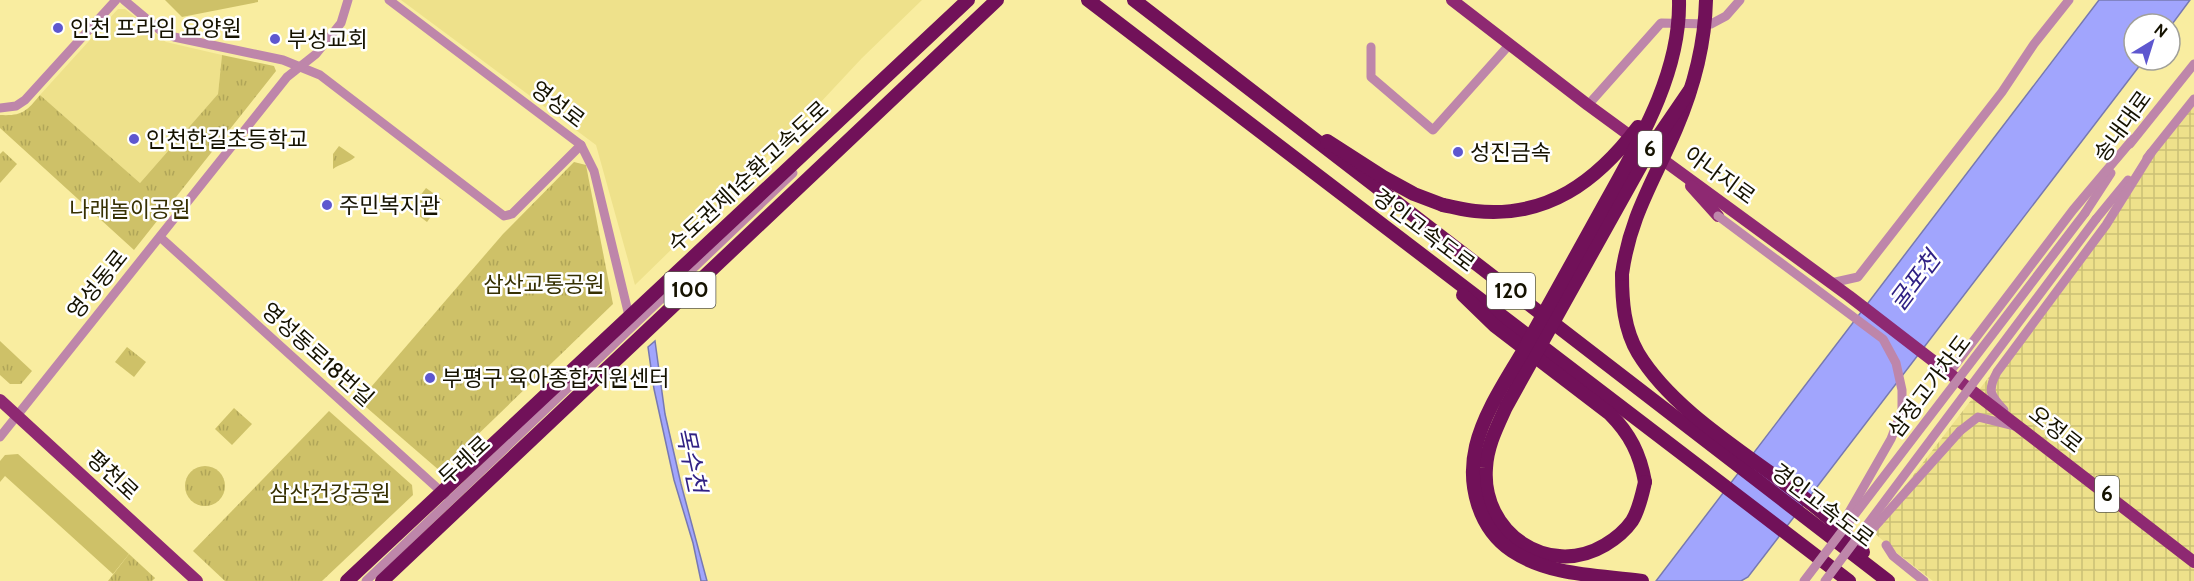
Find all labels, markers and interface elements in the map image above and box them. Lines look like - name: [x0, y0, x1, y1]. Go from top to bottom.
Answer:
- north arrow: [2122, 12, 2182, 72]
- place label: 인천 프라임 요양원: [70, 15, 242, 42]
- text: N: [2151, 20, 2171, 42]
- marker: 인천 프라임 요양원: [51, 21, 65, 35]
- place label: 부성교회: [287, 26, 368, 53]
- marker: 부성교회: [268, 32, 282, 46]
- street label: 영성로: [525, 75, 590, 133]
- street label: 송내대로: [2088, 86, 2157, 167]
- street label: 수도권제1순환고속도로: [662, 95, 834, 258]
- place label: 인천한길초등학교: [146, 126, 308, 153]
- road number: 6: [1638, 131, 1662, 167]
- marker: 인천한길초등학교: [127, 132, 141, 146]
- place label: 성진금속: [1470, 139, 1551, 166]
- street label: 아나지로: [1679, 141, 1760, 210]
- marker: 성진금속: [1451, 145, 1465, 159]
- street label: 경인고속도로: [1367, 183, 1480, 278]
- place label: 주민복지관: [339, 192, 440, 219]
- park label: 나래놀이공원: [69, 196, 191, 223]
- marker: 주민복지관: [320, 198, 334, 212]
- water label: 굴포천: [1883, 243, 1948, 316]
- street label: 영성동로: [61, 244, 133, 324]
- park label: 삼산교통공원: [483, 271, 605, 298]
- road number: 100: [664, 272, 716, 308]
- road number: 120: [1487, 273, 1535, 309]
- street label: 영성동로18번길: [256, 297, 379, 412]
- street label: 삼정고가차도: [1882, 330, 1977, 443]
- place label: 부평구 육아종합지원센터: [442, 365, 670, 392]
- marker: 부평구 육아종합지원센터: [423, 371, 437, 385]
- street label: 오정로: [2023, 400, 2088, 459]
- water label: 목수천: [670, 424, 713, 498]
- street label: 두레로: [433, 430, 496, 491]
- street label: 평천로: [81, 445, 144, 506]
- street label: 경인고속도로: [1766, 458, 1879, 553]
- road number: 6: [2095, 476, 2119, 512]
- park label: 삼산건강공원: [269, 480, 391, 507]

